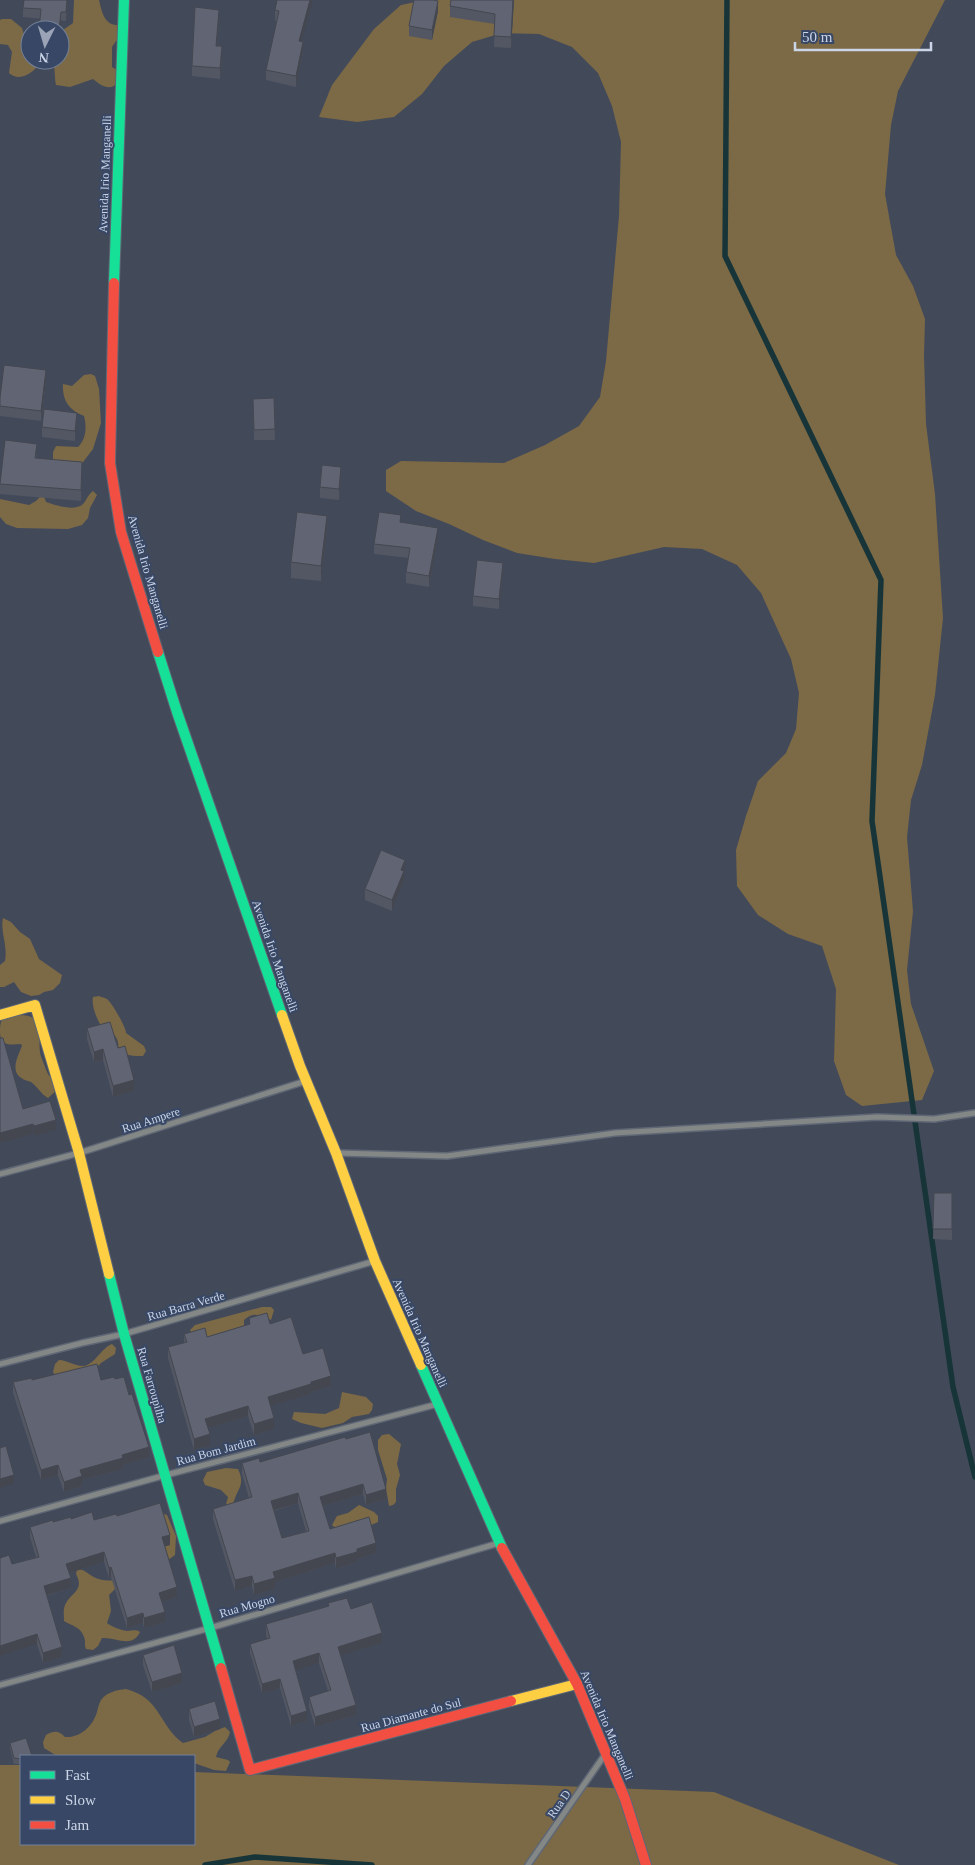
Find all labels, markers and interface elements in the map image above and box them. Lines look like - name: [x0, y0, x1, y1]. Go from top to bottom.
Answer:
- north arrow: [20, 20, 70, 70]
- scale bar: [795, 20, 931, 52]
- text: 50 m: [802, 29, 833, 45]
- text: N: [38, 50, 50, 65]
- street label: Avenida Irio Manganelli: [96, 114, 114, 233]
- street label: Avenida Irio Manganelli: [125, 513, 171, 631]
- street label: Avenida Irio Manganelli: [249, 898, 301, 1015]
- street label: Rua Ampere: [120, 1104, 182, 1136]
- street label: Avenida Irio Manganelli: [390, 1276, 451, 1390]
- street label: Rua Barra Verde: [146, 1288, 226, 1324]
- street label: Rua Farroupilha: [134, 1345, 170, 1425]
- street label: Rua Bom Jardim: [175, 1434, 258, 1468]
- street label: Rua Mogno: [218, 1591, 276, 1621]
- street label: Avenida Irio Manganelli: [578, 1668, 637, 1783]
- street label: Rua Diamante do Sul: [359, 1695, 463, 1735]
- legend: [20, 1755, 195, 1845]
- text: Fast: [65, 1767, 91, 1783]
- street label: Rua D: [544, 1787, 574, 1821]
- text: Slow: [65, 1792, 96, 1808]
- text: Jam: [65, 1817, 89, 1833]

